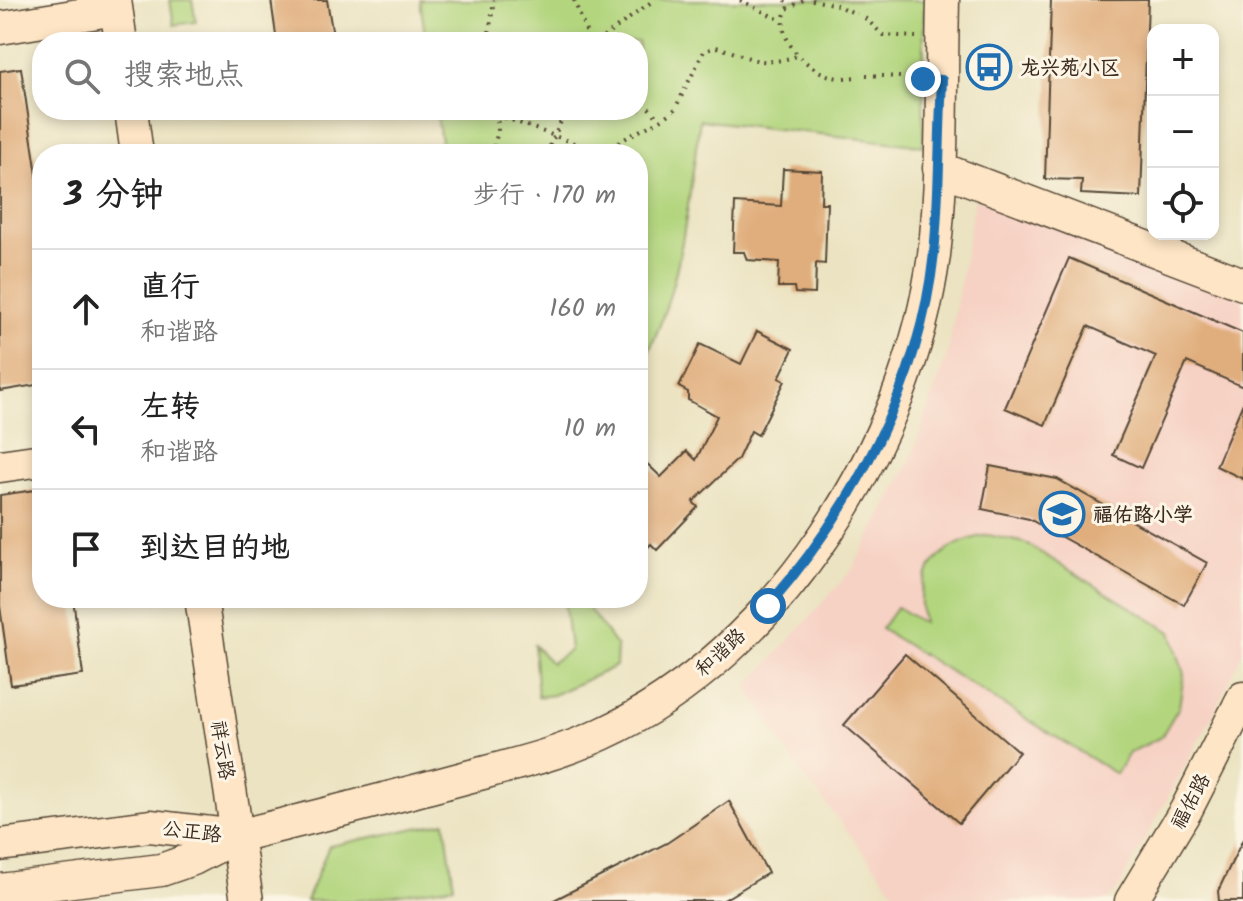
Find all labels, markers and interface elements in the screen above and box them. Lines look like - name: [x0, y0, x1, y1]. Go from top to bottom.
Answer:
- map controls: [1147, 24, 1219, 240]
- button: +: [1147, 24, 1219, 96]
- search box: [32, 32, 648, 120]
- bus stop icon: 龙兴苑小区: [965, 43, 1013, 91]
- text: 搜索地点: [124, 52, 244, 100]
- place label: 龙兴苑小区: [1020, 53, 1120, 85]
- icon: search: [60, 54, 104, 98]
- route end: [905, 61, 941, 97]
- button: −: [1147, 96, 1219, 168]
- button: locate: [1147, 168, 1219, 240]
- text: 3 分钟: [64, 169, 164, 223]
- text: 步行 · 170 m: [473, 175, 616, 217]
- text: 直行: [140, 264, 200, 312]
- icon: ahead: [64, 287, 108, 331]
- text: 160 m: [549, 288, 616, 330]
- text: 和谐路: [140, 312, 218, 354]
- text: 左转: [140, 384, 200, 432]
- icon: left: [64, 407, 108, 451]
- text: 10 m: [564, 408, 616, 450]
- text: 和谐路: [140, 432, 218, 474]
- school or university icon: 福佑路小学: [1038, 490, 1086, 538]
- place label: 福佑路小学: [1093, 500, 1193, 532]
- text: 到达目的地: [140, 525, 290, 573]
- icon: arrive: [64, 527, 108, 571]
- route start: [750, 588, 786, 624]
- street label: 和谐路: [689, 621, 755, 686]
- street label: 祥云路: [201, 718, 242, 783]
- street label: 福佑路: [1164, 767, 1220, 836]
- street label: 公正路: [160, 813, 224, 853]

